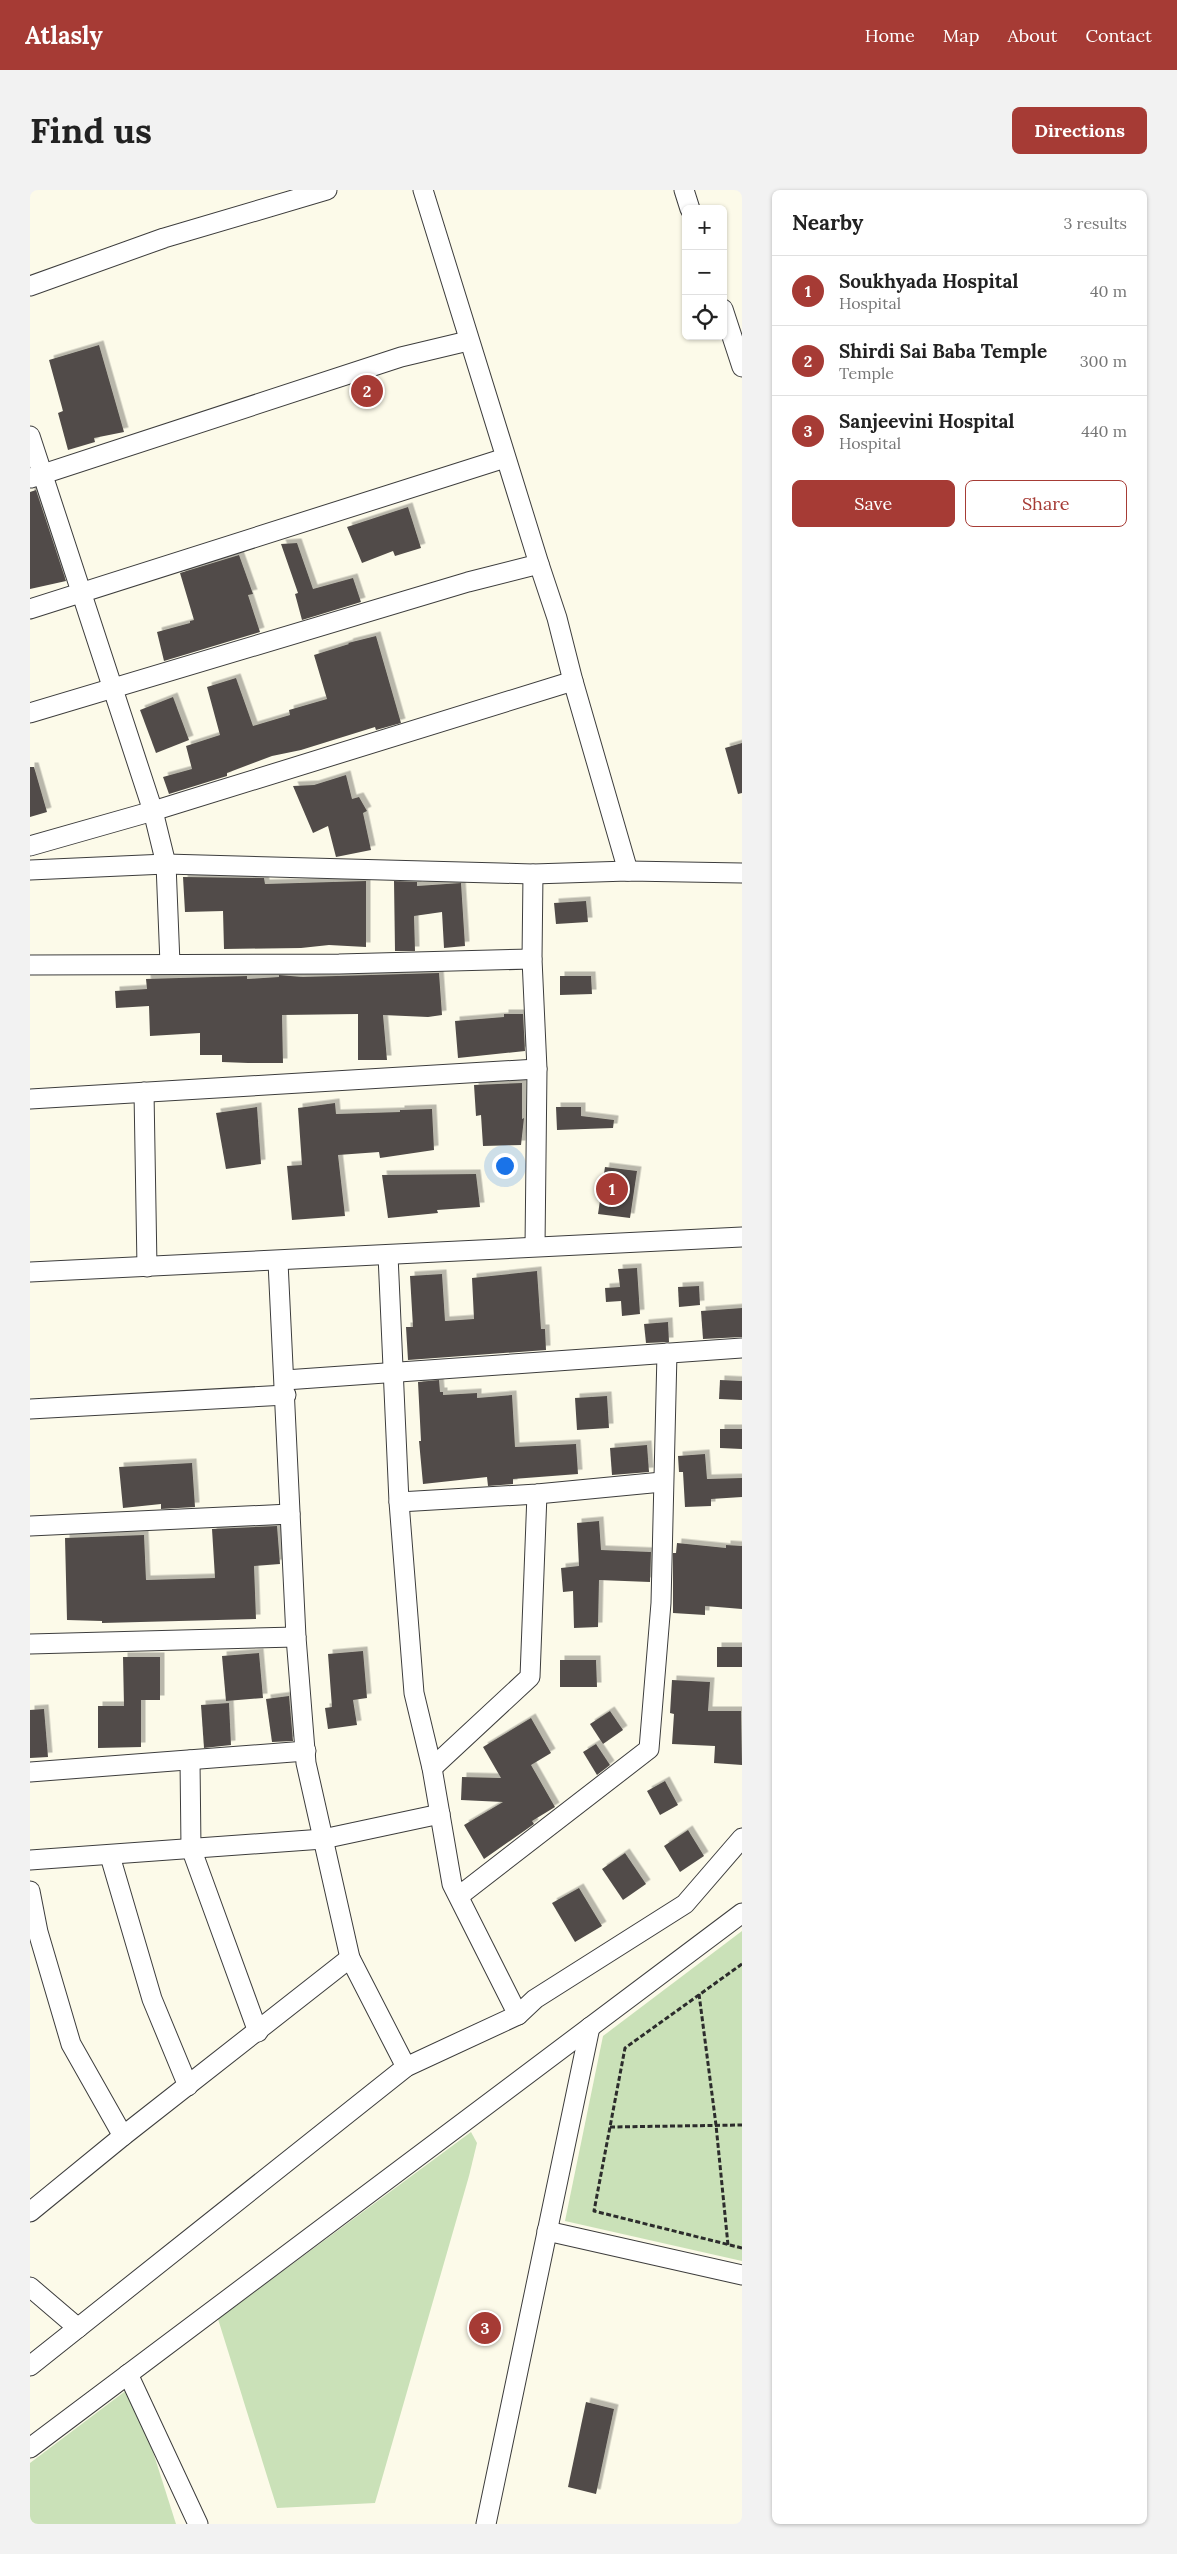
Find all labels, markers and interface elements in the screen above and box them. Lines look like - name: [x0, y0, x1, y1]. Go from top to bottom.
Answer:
- text: Atlasly: [25, 20, 103, 51]
- text: Home: [865, 24, 915, 47]
- text: Map: [943, 24, 979, 47]
- text: About: [1007, 24, 1057, 47]
- text: Contact: [1085, 24, 1152, 47]
- button: Directions: [1012, 107, 1147, 154]
- text: Find us: [30, 108, 152, 153]
- map controls: [682, 205, 727, 340]
- button: +: [682, 205, 727, 250]
- text: Nearby: [792, 209, 863, 236]
- text: 3 results: [1063, 213, 1127, 233]
- button: −: [682, 250, 727, 295]
- text: Soukhyada Hospital: [839, 269, 1018, 293]
- text: 1: [805, 281, 811, 301]
- text: 40 m: [1090, 281, 1127, 301]
- text: Hospital: [839, 293, 901, 313]
- button: locate: [682, 295, 727, 340]
- text: Shirdi Sai Baba Temple: [839, 339, 1047, 363]
- text: 2: [804, 351, 812, 371]
- text: 300 m: [1080, 351, 1127, 371]
- text: Temple: [839, 363, 894, 383]
- pin: 2: [351, 372, 383, 410]
- text: Sanjeevini Hospital: [839, 409, 1014, 433]
- text: 3: [804, 421, 812, 441]
- text: 440 m: [1081, 421, 1127, 441]
- text: Hospital: [839, 433, 901, 453]
- button: Save: [792, 480, 955, 527]
- button: Share: [965, 480, 1127, 527]
- your location: [492, 1153, 518, 1179]
- pin: 1: [596, 1170, 628, 1208]
- pin: 3: [469, 2309, 501, 2347]

